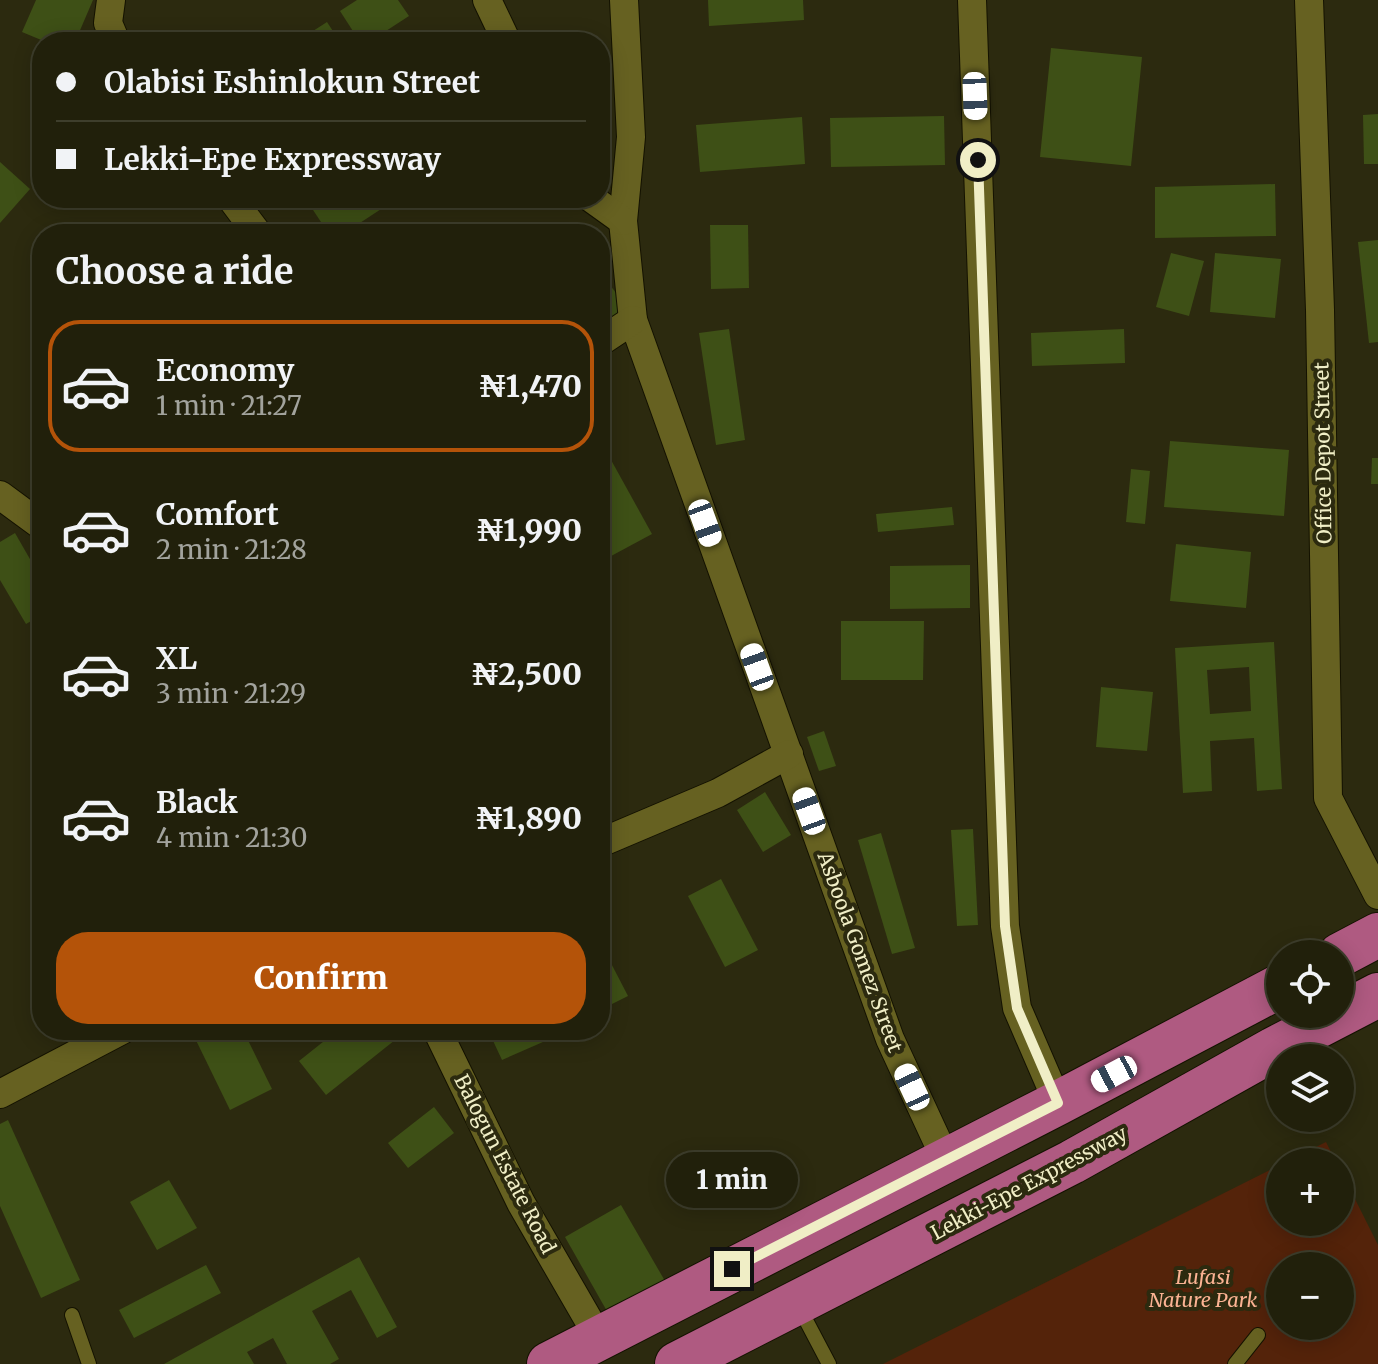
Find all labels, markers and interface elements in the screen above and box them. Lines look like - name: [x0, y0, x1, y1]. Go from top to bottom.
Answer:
- text: Olabisi Eshinlokun Street: [104, 63, 480, 101]
- car: [962, 72, 988, 120]
- text: Lekki-Epe Expressway: [104, 140, 441, 178]
- route start: [960, 142, 996, 178]
- text: Choose a ride: [56, 249, 293, 294]
- icon: car: [60, 350, 132, 422]
- text: Economy: [156, 351, 294, 389]
- street label: Office Depot Street: [1308, 362, 1337, 544]
- text: ₦1,470: [478, 367, 582, 405]
- text: 1 min · 21:27: [156, 389, 302, 422]
- icon: car: [60, 494, 132, 566]
- text: Comfort: [156, 495, 279, 533]
- car: [686, 496, 724, 550]
- text: ₦1,990: [476, 511, 582, 549]
- text: 2 min · 21:28: [156, 533, 307, 566]
- icon: car: [60, 638, 132, 710]
- text: XL: [156, 639, 197, 677]
- car: [738, 640, 776, 694]
- text: ₦2,500: [471, 655, 582, 693]
- text: 3 min · 21:29: [156, 677, 306, 710]
- icon: car: [60, 782, 132, 854]
- text: Black: [156, 783, 238, 821]
- car: [790, 784, 828, 838]
- text: ₦1,890: [475, 799, 582, 837]
- text: 4 min · 21:30: [156, 821, 308, 854]
- street label: Asboola Gomez Street: [812, 847, 908, 1056]
- button: Confirm: [56, 932, 586, 1024]
- map controls: [1266, 940, 1354, 1340]
- button: locate: [1266, 940, 1354, 1028]
- button: layers: [1266, 1044, 1354, 1132]
- car: [1087, 1052, 1141, 1096]
- car: [891, 1060, 933, 1114]
- street label: Balogun Estate Road: [449, 1070, 561, 1258]
- street label: Lekki-Epe Expressway: [926, 1120, 1132, 1245]
- button: +: [1266, 1148, 1354, 1236]
- callout: 1 min: [666, 1153, 798, 1209]
- text: 1 min: [696, 1163, 768, 1196]
- route end: [714, 1251, 750, 1287]
- button: −: [1266, 1252, 1354, 1340]
- park label: Lufasi Nature Park: [1149, 1264, 1257, 1312]

